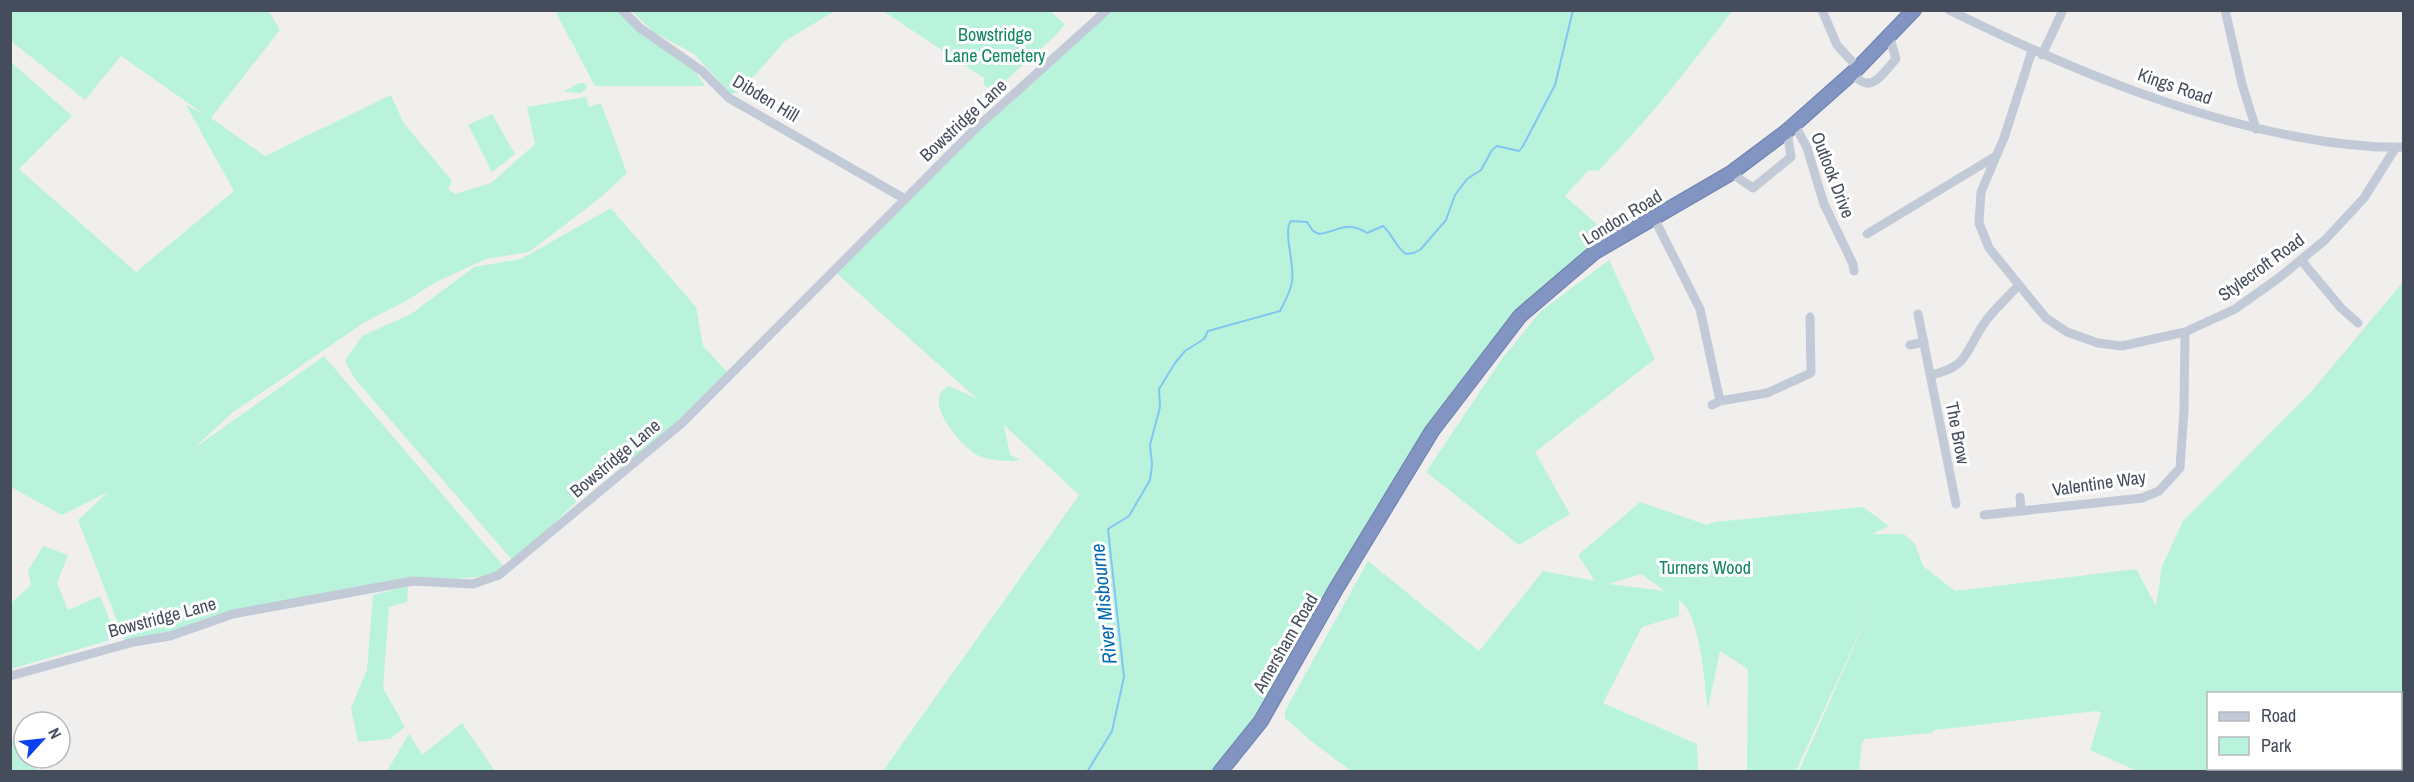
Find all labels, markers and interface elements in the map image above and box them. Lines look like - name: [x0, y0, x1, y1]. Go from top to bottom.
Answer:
- park label: Bowstridge Lane Cemetery: [945, 22, 1046, 68]
- street label: Kings Road: [2134, 62, 2216, 110]
- street label: Dibden Hill: [728, 68, 804, 128]
- street label: Bowstridge Lane: [914, 73, 1012, 167]
- street label: Outlook Drive: [1805, 128, 1861, 222]
- street label: London Road: [1578, 183, 1666, 251]
- street label: Stylecroft Road: [2213, 227, 2309, 307]
- street label: The Brow: [1940, 400, 1976, 467]
- street label: Bowstridge Lane: [565, 413, 665, 503]
- street label: Valentine Way: [2051, 464, 2148, 502]
- water label: River Misbourne: [1083, 542, 1123, 666]
- park label: Turners Wood: [1659, 555, 1751, 580]
- street label: Amersham Road: [1246, 589, 1324, 698]
- street label: Bowstridge Lane: [105, 591, 219, 643]
- legend: [2207, 692, 2402, 770]
- text: Road: [2261, 703, 2296, 728]
- north arrow: [12, 710, 72, 770]
- text: N: [43, 724, 67, 742]
- text: Park: [2261, 733, 2292, 758]

